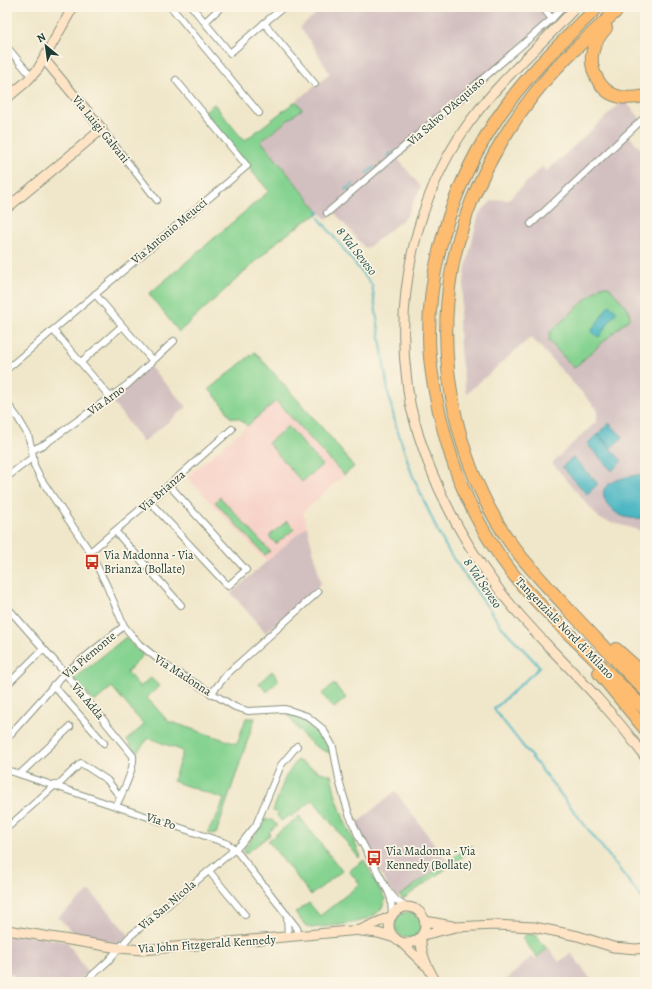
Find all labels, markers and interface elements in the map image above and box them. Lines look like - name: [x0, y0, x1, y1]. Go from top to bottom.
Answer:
- north arrow: [26, 26, 66, 66]
- text: N: [34, 29, 49, 46]
- street label: Via Salvo D'Acquisto: [403, 73, 488, 150]
- street label: Via Luigi Galvani: [68, 91, 133, 166]
- street label: Via Antonio Meucci: [127, 194, 211, 268]
- water label: 8 Val Seveso: [333, 223, 381, 279]
- street label: Via Arno: [83, 381, 128, 419]
- street label: Via Brianza: [135, 466, 189, 516]
- place label: Via Madonna - Via Brianza (Bollate): [103, 547, 194, 577]
- bus stop icon: Via Madonna - Via Brianza (Bollate): [83, 553, 101, 571]
- water label: 8 Val Seveso: [460, 555, 506, 611]
- street label: Tangenziale Nord di Milano: [512, 574, 618, 682]
- street label: Via Piemonte: [58, 628, 119, 683]
- street label: Via Madonna: [151, 650, 215, 700]
- street label: Via Adda: [67, 678, 108, 723]
- street label: Via Po: [143, 808, 178, 833]
- place label: Via Madonna - Via Kennedy (Bollate): [385, 843, 476, 873]
- bus stop icon: Via Madonna - Via Kennedy (Bollate): [365, 849, 383, 867]
- street label: Via San Nicola: [134, 876, 199, 934]
- street label: Via John Fitzgerald Kennedy: [137, 931, 277, 957]

